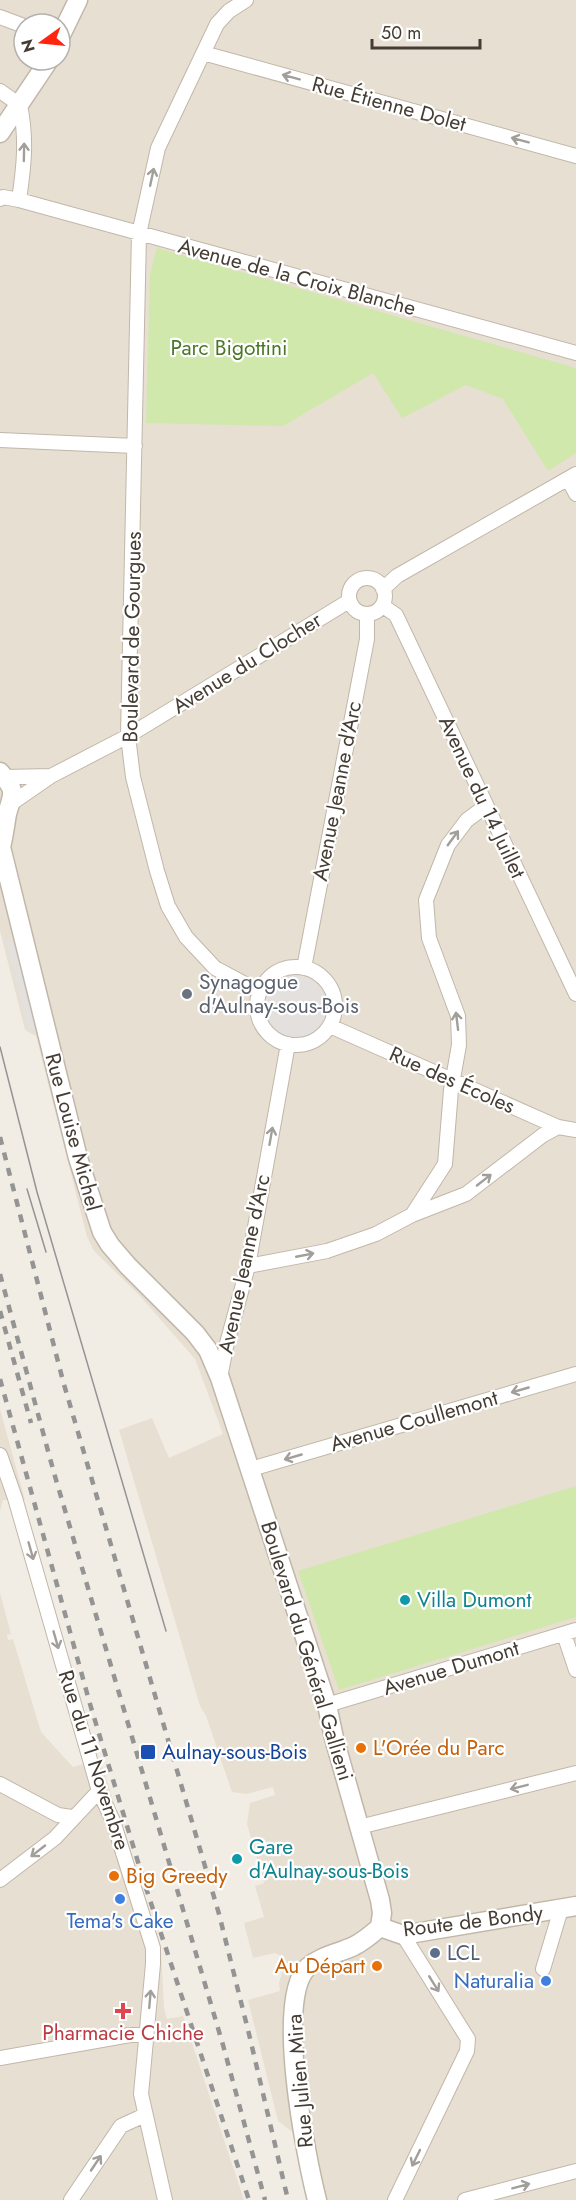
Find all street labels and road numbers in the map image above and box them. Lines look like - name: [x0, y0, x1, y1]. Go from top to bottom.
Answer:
- street label: Rue Étienne Dolet: [309, 69, 469, 139]
- street label: Avenue de la Croix Blanche: [175, 231, 419, 323]
- street label: Boulevard de Gourgues: [115, 531, 149, 743]
- street label: Avenue du Clocher: [167, 605, 328, 721]
- street label: Avenue Jeanne d'Arc: [305, 699, 369, 883]
- street label: Avenue du 14 Juillet: [431, 711, 533, 883]
- street label: Rue des Écoles: [384, 1039, 520, 1121]
- street label: Rue Louise Michel: [38, 1050, 108, 1214]
- street label: Avenue Jeanne d'Arc: [210, 1172, 278, 1356]
- street label: Avenue Coullemont: [327, 1383, 501, 1459]
- street label: Boulevard du Général Gallieni: [253, 1518, 361, 1784]
- street label: Avenue Dumont: [379, 1633, 523, 1703]
- street label: Rue du 11 Novembre: [51, 1666, 137, 1854]
- street label: Route de Bondy: [401, 1897, 546, 1944]
- street label: Rue Julien Mira: [279, 2013, 321, 2149]

